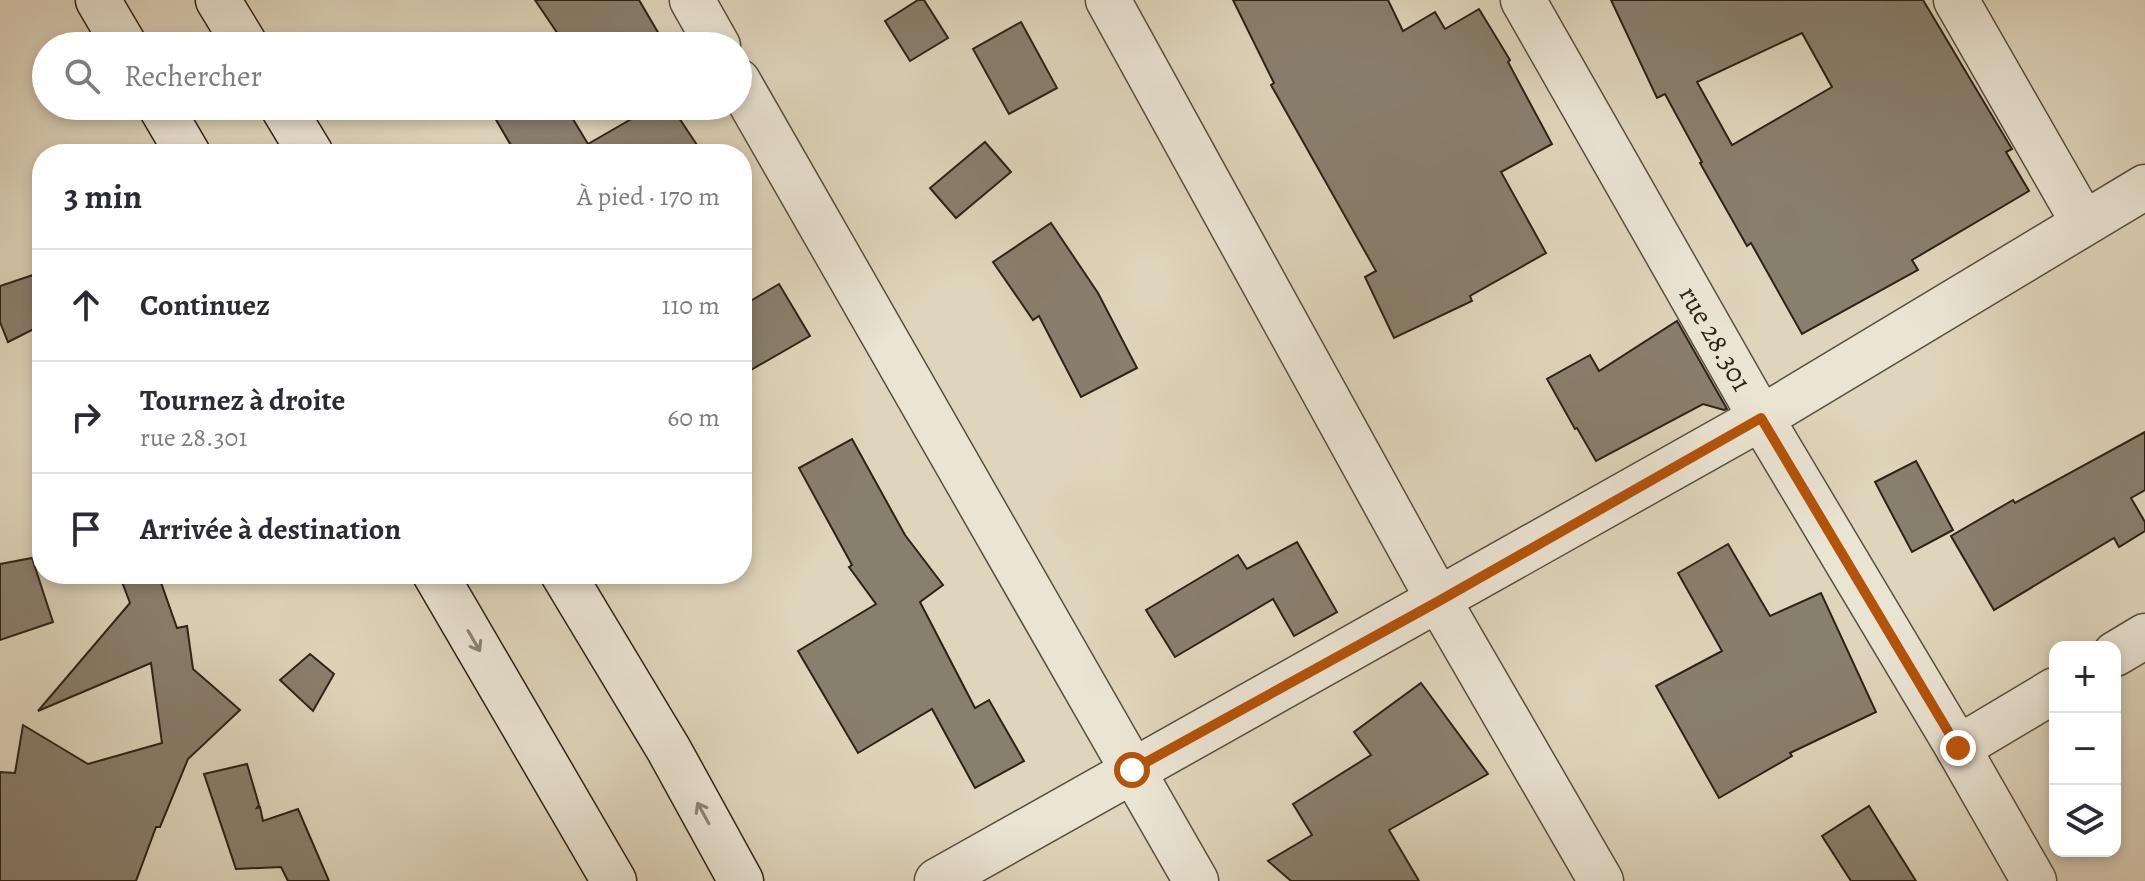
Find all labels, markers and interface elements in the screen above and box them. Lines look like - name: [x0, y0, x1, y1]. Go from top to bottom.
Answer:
- search box: [32, 32, 752, 120]
- icon: search: [60, 54, 104, 98]
- text: Rechercher: [124, 56, 262, 96]
- text: 3 min: [64, 173, 142, 220]
- text: À pied · 170 m: [577, 179, 720, 214]
- street label: rue 28.301: [1670, 279, 1760, 398]
- icon: ahead: [64, 283, 108, 327]
- text: Continuez: [140, 285, 270, 325]
- text: 110 m: [662, 288, 720, 323]
- text: Tournez à droite: [140, 380, 345, 420]
- icon: right: [64, 395, 108, 439]
- text: 60 m: [667, 400, 720, 435]
- text: rue 28.301: [140, 420, 247, 455]
- icon: arrive: [64, 507, 108, 551]
- text: Arrivée à destination: [140, 509, 401, 549]
- one-way arrow: [466, 629, 482, 652]
- map controls: [2049, 641, 2121, 857]
- button: +: [2049, 641, 2121, 713]
- button: −: [2049, 713, 2121, 785]
- route end: [1940, 730, 1976, 766]
- route start: [1114, 752, 1150, 788]
- button: layers: [2049, 785, 2121, 857]
- one-way arrow: [695, 801, 710, 825]

